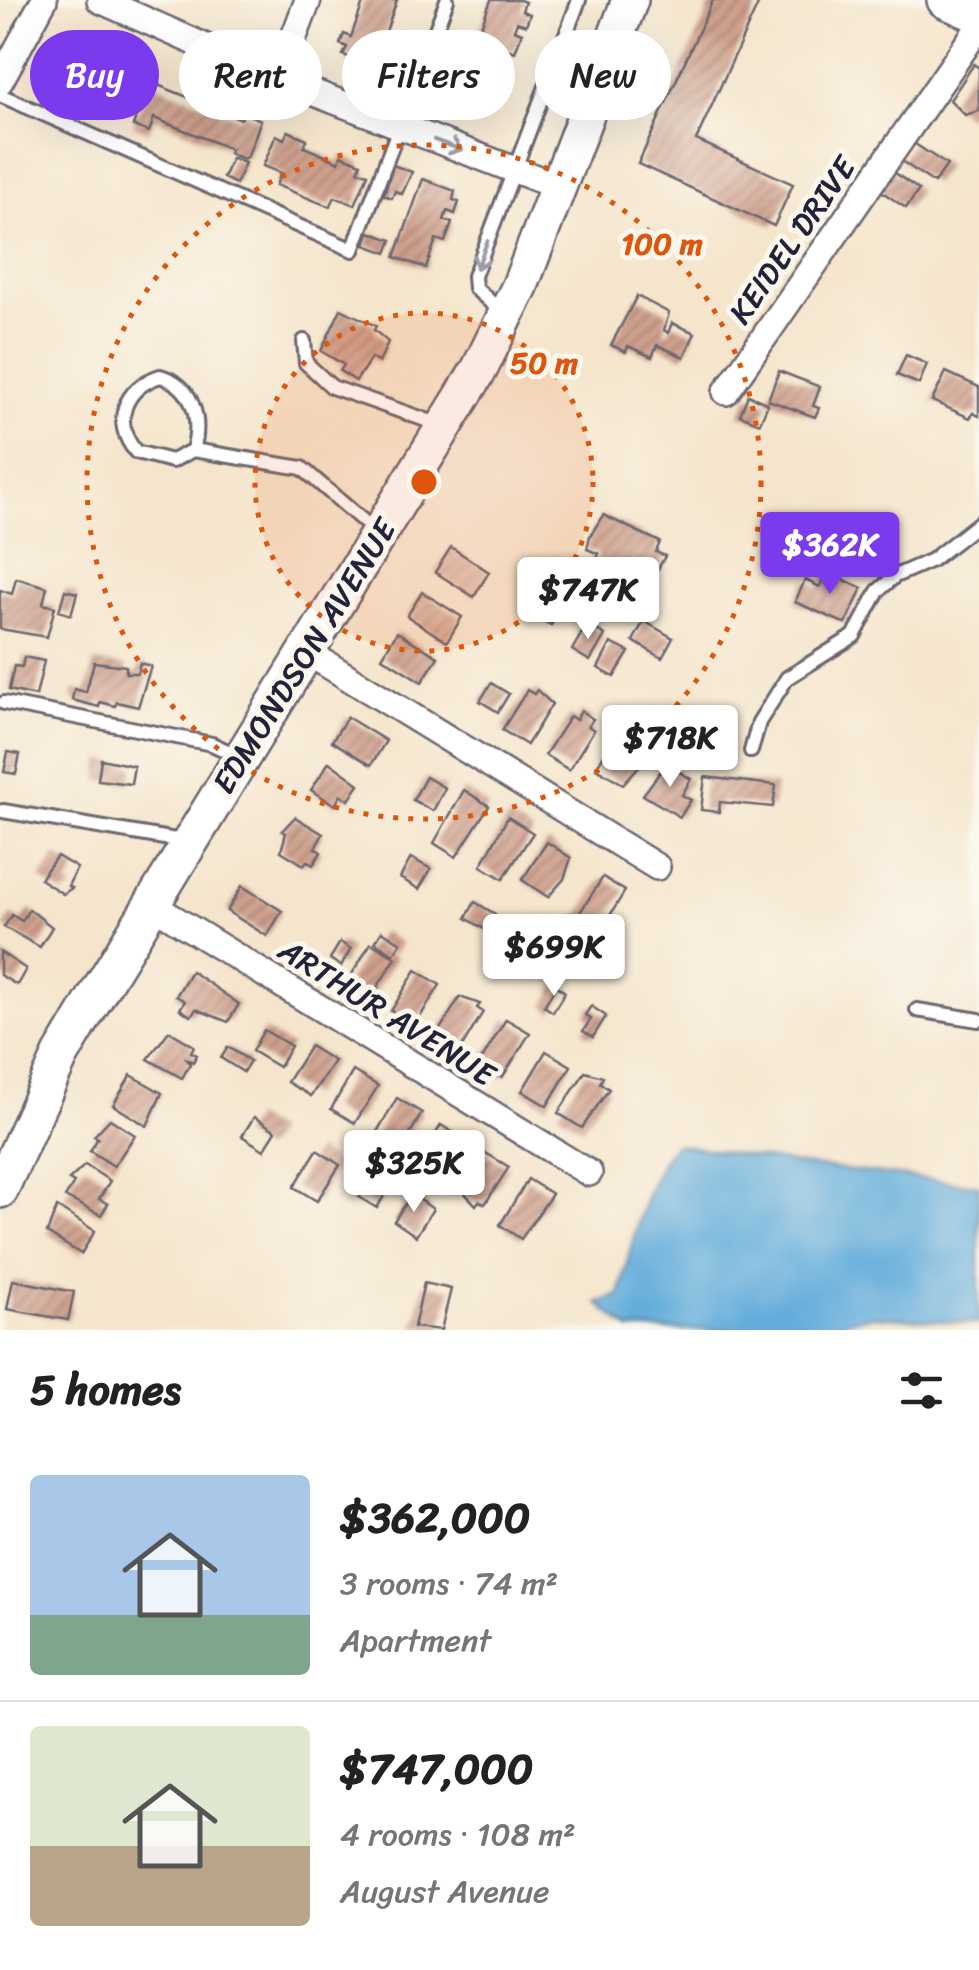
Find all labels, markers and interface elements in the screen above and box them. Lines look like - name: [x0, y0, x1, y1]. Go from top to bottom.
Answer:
- chip: Buy: [30, 30, 159, 120]
- chip: Rent: [179, 30, 322, 120]
- chip: Filters: [342, 30, 515, 120]
- chip: New: [535, 30, 671, 120]
- one-way arrow: [431, 137, 462, 155]
- street label: KEIDEL DRIVE: [713, 142, 873, 337]
- text: 100 m: [621, 217, 703, 271]
- one-way arrow: [472, 238, 490, 269]
- text: 50 m: [510, 336, 578, 390]
- centre of rings: [406, 464, 442, 500]
- street label: EDMONDSON AVENUE: [196, 505, 414, 806]
- pin: $362K: [760, 512, 900, 597]
- text: $362K: [782, 516, 878, 573]
- pin: $747K: [518, 557, 658, 642]
- text: $747K: [539, 561, 637, 618]
- pin: $718K: [600, 705, 740, 790]
- text: $718K: [624, 709, 716, 766]
- pin: $699K: [484, 914, 624, 999]
- text: $699K: [505, 918, 603, 975]
- street label: ARTHUR AVENUE: [266, 922, 509, 1103]
- pin: $325K: [344, 1130, 484, 1215]
- text: $325K: [366, 1134, 462, 1191]
- text: 5 homes: [30, 1353, 181, 1427]
- icon: filters: [894, 1363, 949, 1418]
- text: $362,000: [340, 1481, 530, 1555]
- icon: home: [110, 1515, 230, 1635]
- text: 3 rooms · 74 m²: [340, 1555, 558, 1612]
- text: Apartment: [340, 1612, 491, 1669]
- text: $747,000: [340, 1732, 533, 1806]
- icon: home: [110, 1766, 230, 1886]
- text: 4 rooms · 108 m²: [340, 1806, 576, 1863]
- text: August Avenue: [340, 1863, 550, 1920]

